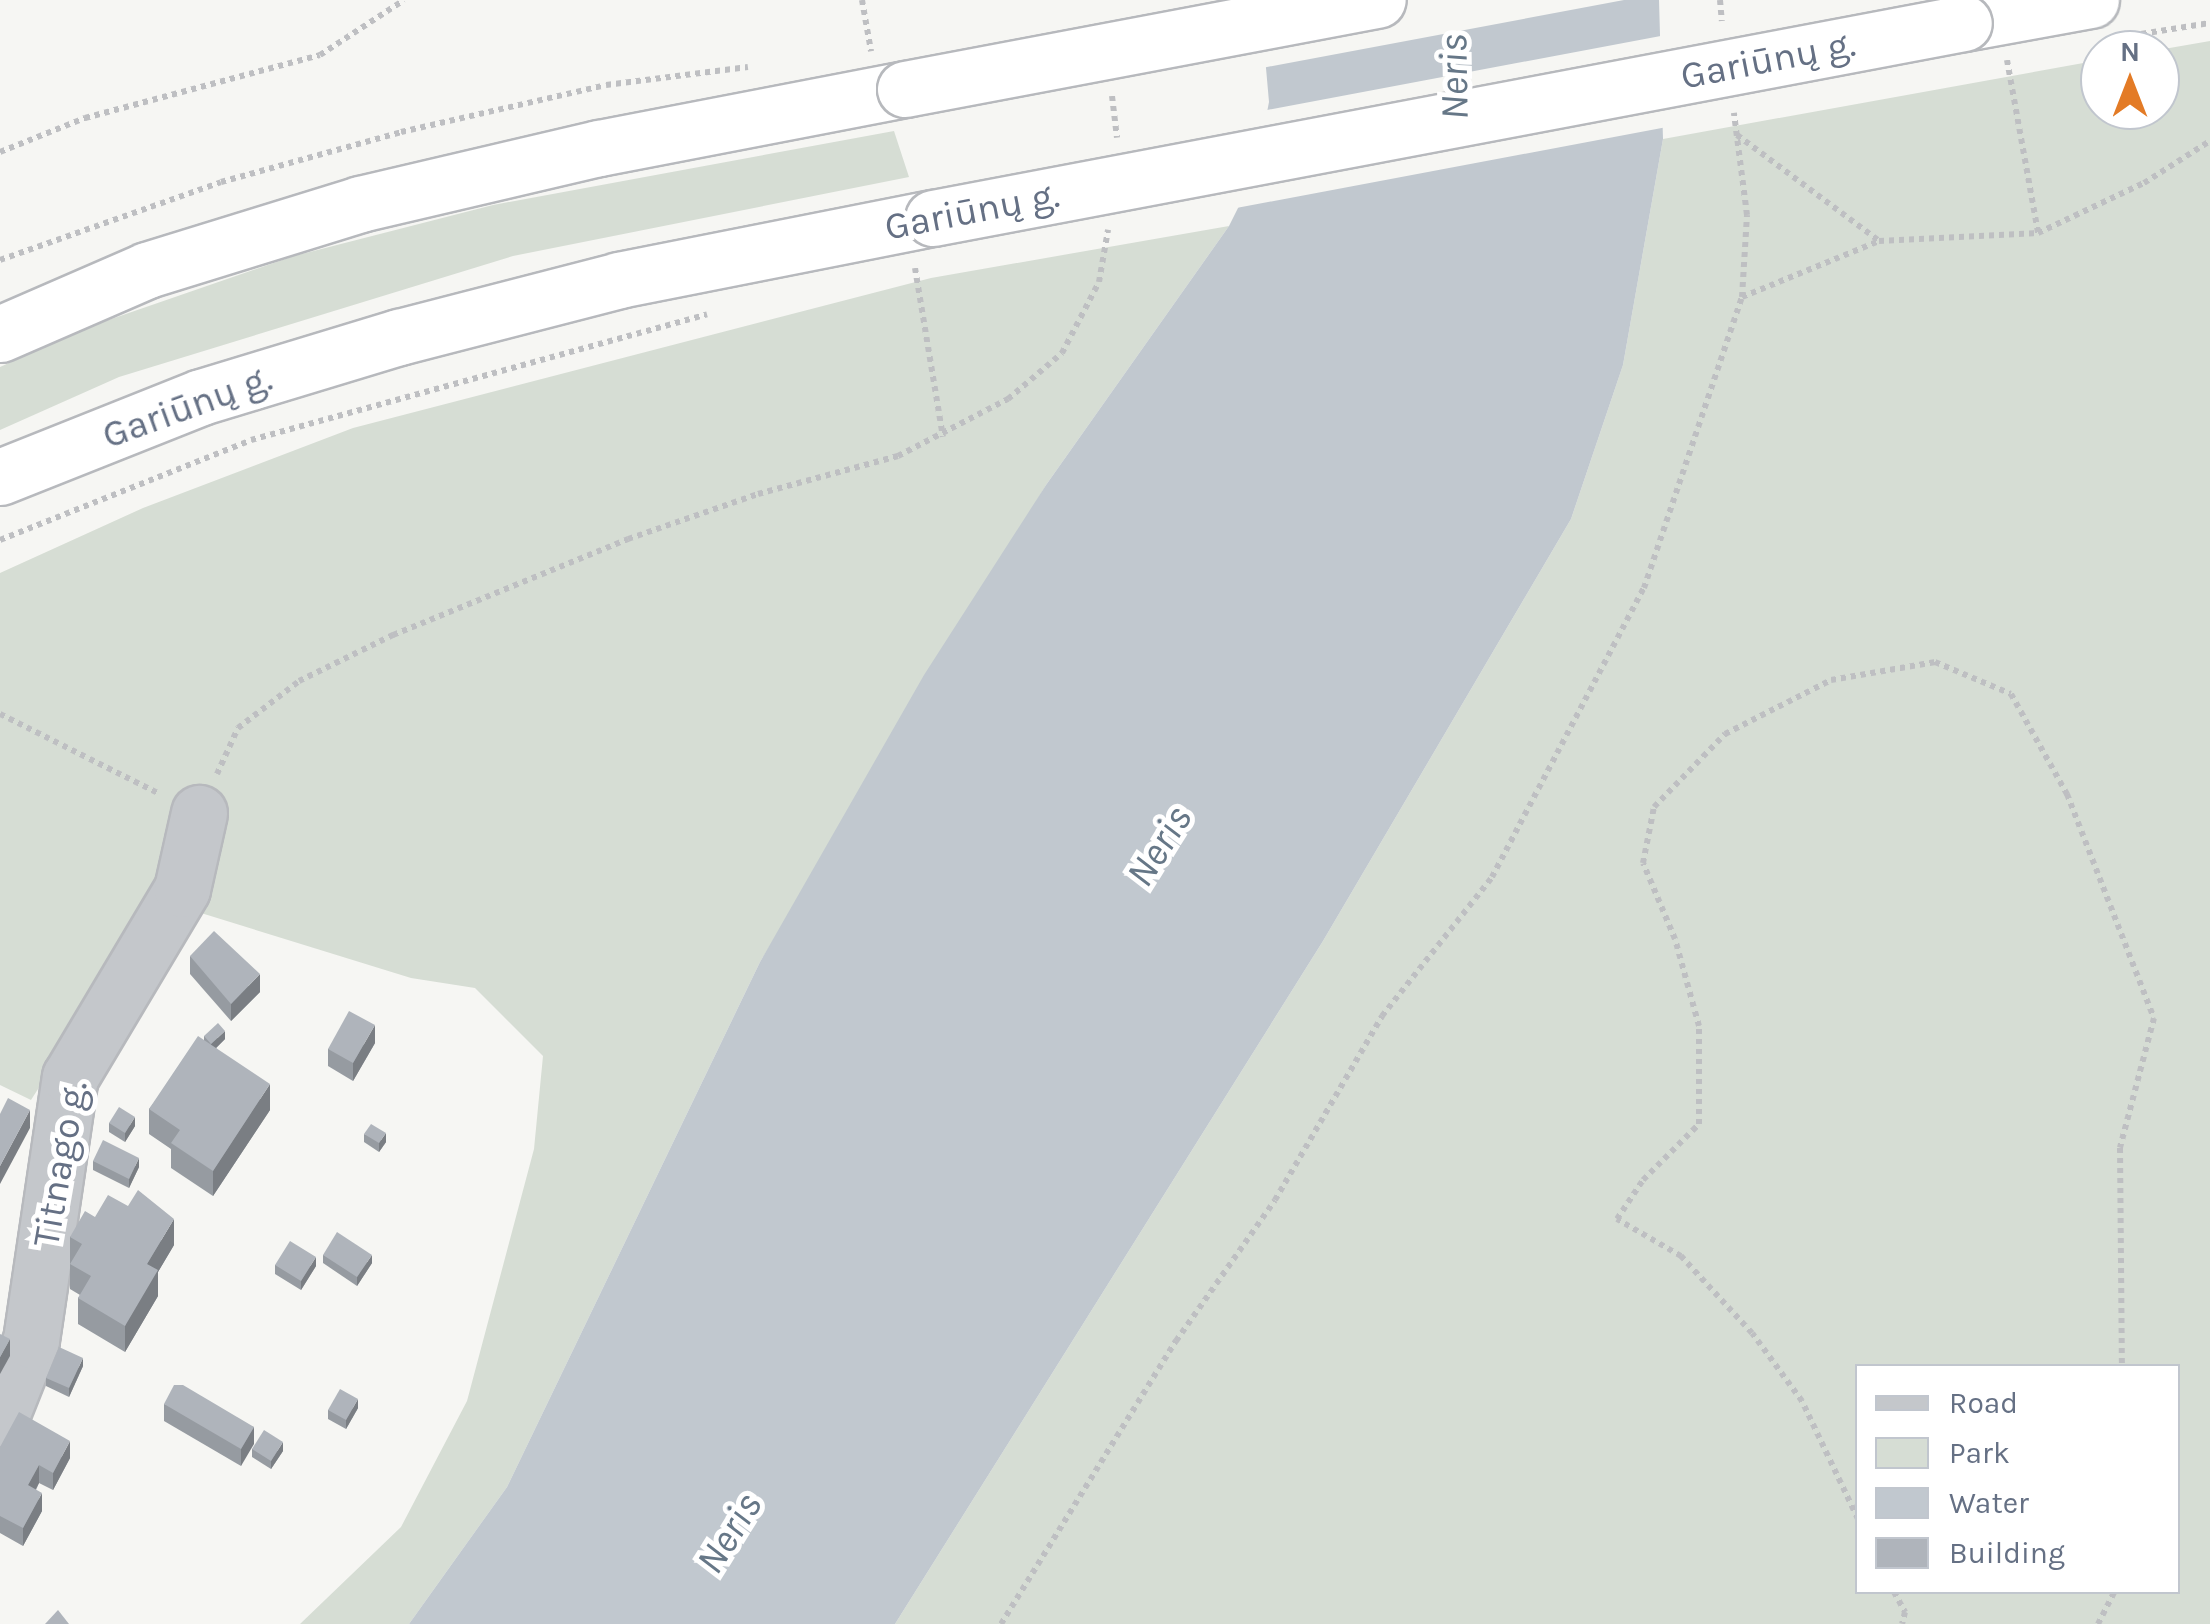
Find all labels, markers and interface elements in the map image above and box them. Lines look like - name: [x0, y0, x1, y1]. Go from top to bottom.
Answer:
- street label: Gariūnų g.: [1677, 21, 1859, 99]
- north arrow: [2080, 30, 2180, 130]
- water label: Neris: [1429, 33, 1479, 121]
- text: N: [2120, 35, 2140, 68]
- street label: Gariūnų g.: [881, 172, 1063, 250]
- street label: Gariūnų g.: [96, 355, 278, 459]
- water label: Neris: [1116, 797, 1202, 895]
- street label: Titnago g.: [23, 1077, 97, 1251]
- legend: [1855, 1364, 2180, 1594]
- text: Road: [1949, 1385, 2018, 1421]
- text: Park: [1949, 1435, 2010, 1471]
- water label: Neris: [686, 1484, 772, 1582]
- text: Water: [1949, 1485, 2029, 1521]
- text: Building: [1949, 1535, 2065, 1571]

